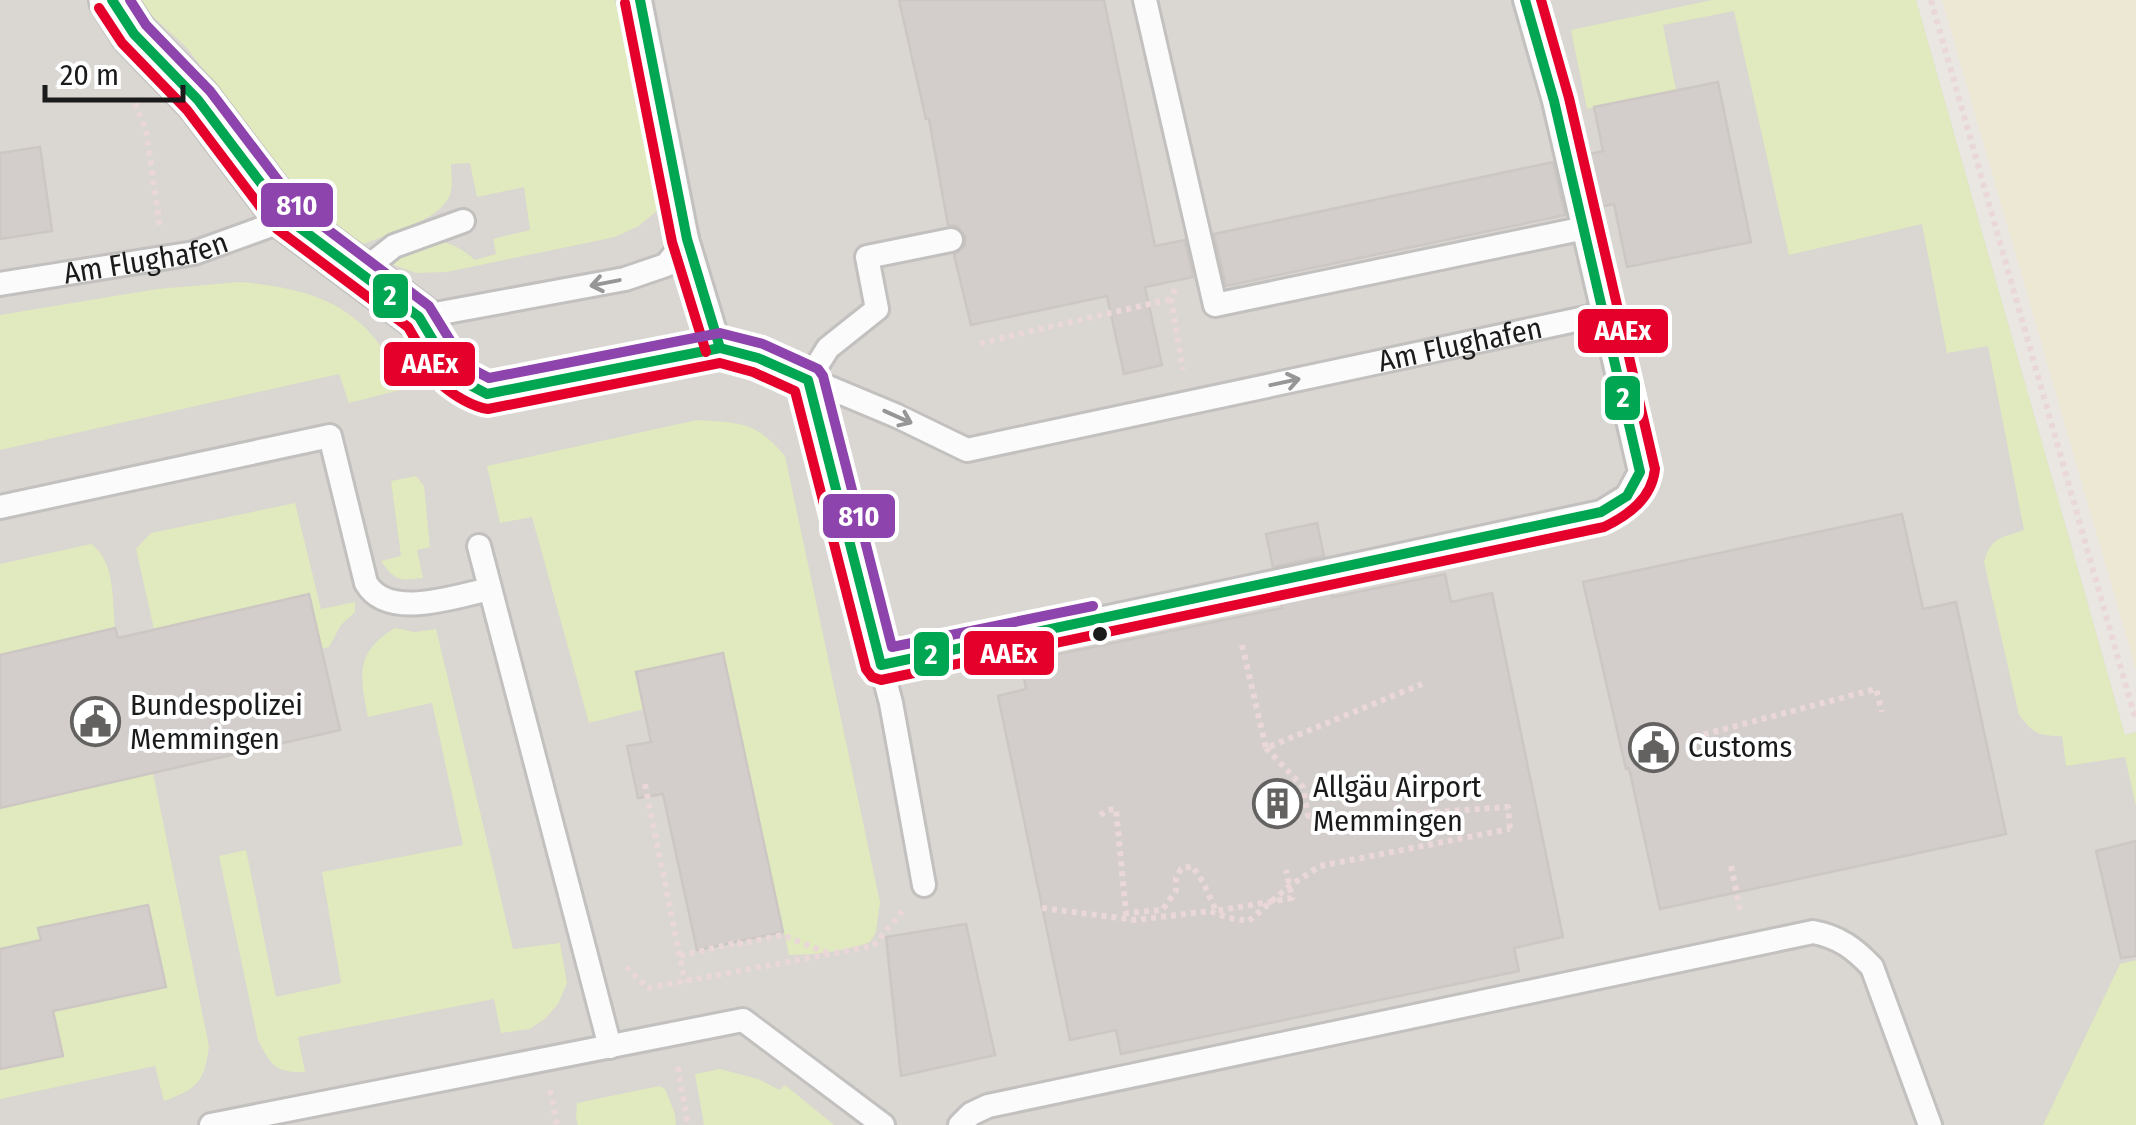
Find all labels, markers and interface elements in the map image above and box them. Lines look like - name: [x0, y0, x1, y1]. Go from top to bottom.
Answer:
- scale bar: [45, 40, 182, 102]
- text: 20 m: [60, 57, 119, 93]
- line badge: 810: [259, 181, 335, 229]
- text: 810: [276, 189, 318, 222]
- street label: Am Flughafen: [61, 224, 233, 292]
- line badge: 2: [371, 272, 410, 320]
- one-way arrow: [590, 274, 622, 293]
- text: 2: [383, 279, 397, 312]
- line badge: AAEx: [1576, 307, 1670, 355]
- street label: Am Flughafen: [1375, 310, 1545, 380]
- text: AAEx: [1594, 314, 1652, 347]
- line badge: AAEx: [382, 340, 477, 388]
- text: AAEx: [401, 347, 459, 380]
- one-way arrow: [1268, 372, 1300, 391]
- line badge: 2: [1603, 374, 1642, 422]
- text: 2: [1616, 381, 1630, 414]
- one-way arrow: [882, 409, 913, 427]
- line badge: 810: [821, 492, 897, 540]
- text: 810: [838, 500, 880, 533]
- unlabelled marker: [1090, 624, 1110, 644]
- line badge: AAEx: [962, 629, 1056, 677]
- line badge: 2: [912, 630, 951, 678]
- text: AAEx: [980, 637, 1038, 670]
- text: 2: [924, 638, 938, 671]
- place label: Bundespolizei Memmingen: [130, 687, 303, 757]
- public building icon: Bundespolizei Memmingen: [69, 696, 121, 748]
- public building icon: Customs: [1627, 721, 1679, 773]
- place label: Customs: [1688, 729, 1792, 765]
- place label: Allgäu Airport Memmingen: [1313, 769, 1482, 839]
- building icon: Allgäu Airport Memmingen: [1252, 778, 1304, 830]

